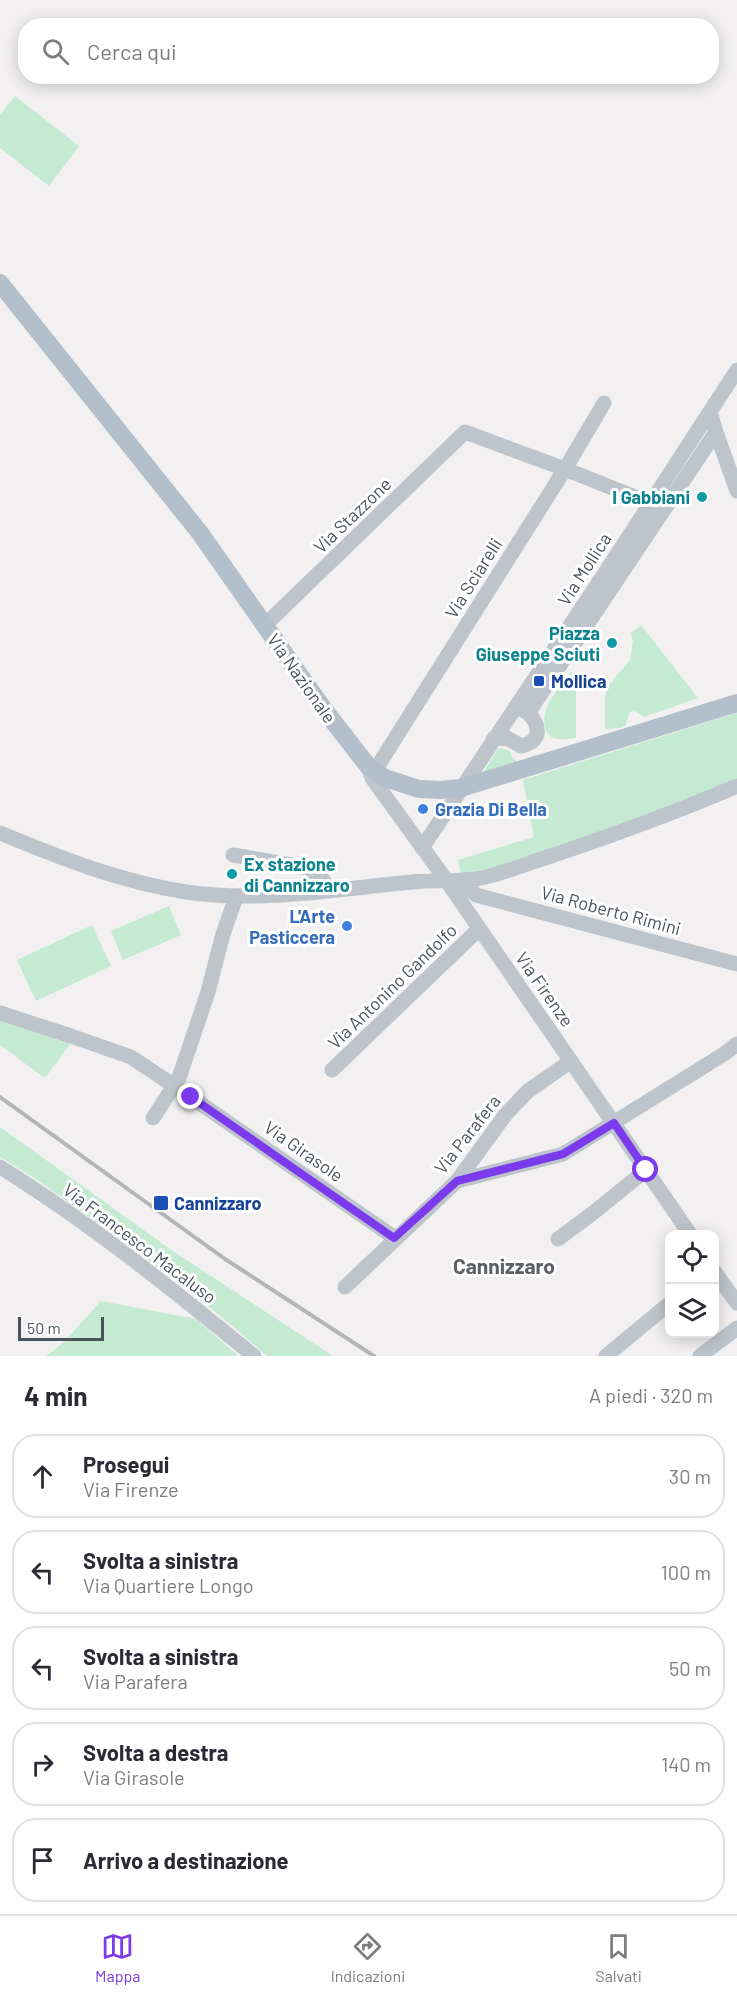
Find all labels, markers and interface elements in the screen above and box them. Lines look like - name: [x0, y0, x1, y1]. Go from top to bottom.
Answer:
- search box: [18, 18, 719, 84]
- icon: search: [39, 35, 72, 68]
- text: Cerca qui: [87, 38, 177, 64]
- street label: Via Stazzone: [309, 473, 395, 557]
- place label: I Gabbiani: [612, 486, 690, 508]
- marker: I Gabbiani: [695, 490, 709, 504]
- street label: Via Mollica: [552, 529, 616, 609]
- street label: Via Sciarelli: [440, 534, 506, 622]
- place label: Piazza Giuseppe Sciuti: [476, 622, 600, 665]
- street label: Via Nazionale: [263, 629, 341, 727]
- marker: Piazza Giuseppe Sciuti: [605, 636, 619, 650]
- place label: Mollica: [551, 670, 606, 692]
- marker: Mollica: [532, 674, 546, 688]
- place label: Grazia Di Bella: [435, 798, 547, 820]
- marker: Grazia Di Bella: [416, 802, 430, 816]
- place label: Ex stazione di Cannizzaro: [244, 853, 350, 896]
- marker: Ex stazione di Cannizzaro: [225, 867, 239, 881]
- street label: Via Roberto Rimini: [539, 881, 683, 939]
- place label: L'Arte Pasticcera: [249, 905, 335, 948]
- street label: Via Antonino Gandolfo: [323, 919, 461, 1053]
- marker: L'Arte Pasticcera: [340, 919, 354, 933]
- street label: Via Firenze: [511, 947, 579, 1031]
- route end: [177, 1083, 203, 1109]
- street label: Via Parafera: [429, 1090, 505, 1178]
- street label: Via Girasole: [260, 1116, 348, 1186]
- route start: [632, 1156, 658, 1182]
- street label: Via Francesco Macaluso: [59, 1178, 221, 1308]
- place label: Cannizzaro: [174, 1192, 261, 1214]
- marker: Cannizzaro: [152, 1194, 170, 1212]
- map controls: [665, 1230, 719, 1338]
- button: locate: [665, 1230, 719, 1284]
- district label: Cannizzaro: [453, 1253, 555, 1278]
- button: layers: [665, 1284, 719, 1338]
- scale bar: [18, 1314, 104, 1342]
- text: 50 m: [27, 1318, 61, 1337]
- text: 4 min: [24, 1380, 88, 1411]
- text: A piedi · 320 m: [589, 1383, 713, 1407]
- text: Prosegui: [83, 1451, 169, 1477]
- icon: ahead: [26, 1460, 59, 1493]
- text: 30 m: [669, 1464, 711, 1488]
- text: Via Firenze: [83, 1477, 179, 1501]
- text: Svolta a sinistra: [83, 1547, 238, 1573]
- icon: left: [26, 1556, 59, 1589]
- text: 100 m: [661, 1560, 711, 1584]
- text: Via Quartiere Longo: [83, 1573, 254, 1597]
- text: Svolta a sinistra: [83, 1643, 238, 1669]
- icon: left: [26, 1652, 59, 1685]
- text: 50 m: [669, 1656, 711, 1680]
- text: Via Parafera: [83, 1669, 188, 1693]
- text: Svolta a destra: [83, 1739, 228, 1765]
- icon: right: [26, 1748, 59, 1781]
- text: 140 m: [661, 1752, 711, 1776]
- text: Via Girasole: [83, 1765, 185, 1789]
- icon: arrive: [26, 1844, 59, 1877]
- text: Arrivo a destinazione: [83, 1847, 289, 1873]
- tab: Mappa: [95, 1930, 141, 1985]
- tab: Indicazioni: [331, 1930, 405, 1985]
- tab: Salvati: [595, 1930, 642, 1985]

